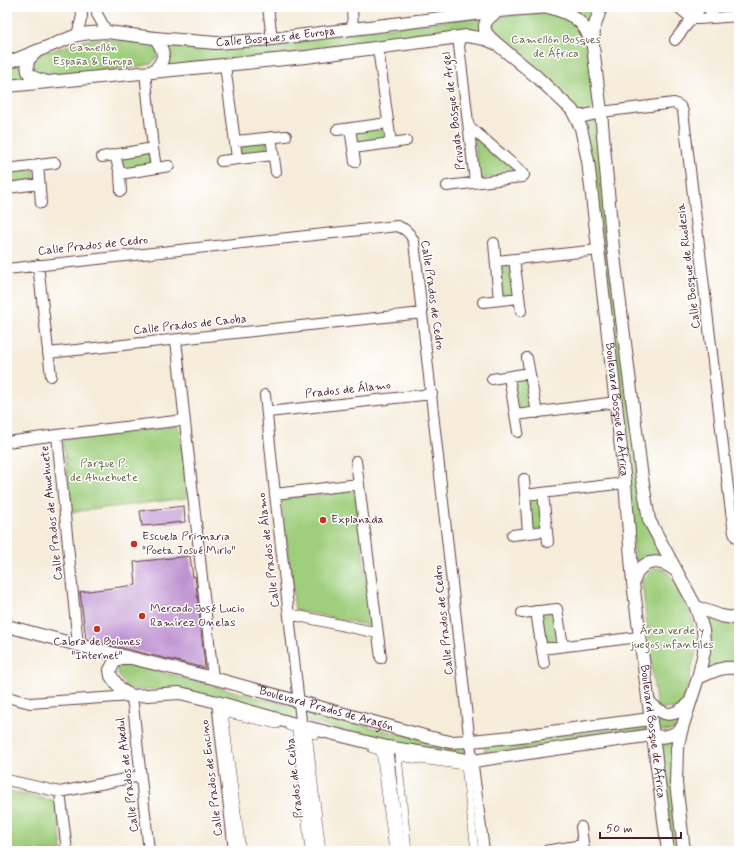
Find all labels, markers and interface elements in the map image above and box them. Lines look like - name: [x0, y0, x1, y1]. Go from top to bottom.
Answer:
- street label: Calle Bosques de Europa: [215, 23, 336, 51]
- park label: Camellón Bosques de África: [511, 32, 601, 62]
- park label: Camellón España & Europa: [53, 40, 133, 70]
- street label: Privada Bosque de Argel: [439, 51, 470, 171]
- street label: Calle Bosque de Rhodesia: [673, 202, 705, 330]
- street label: Calle Prados de Cedro: [37, 232, 149, 260]
- street label: Calle Prados de Cedro: [416, 239, 448, 351]
- street label: Calle Prados de Caoba: [133, 311, 247, 339]
- street label: Boulevard Bosque de África: [601, 342, 632, 477]
- street label: Prados de Álamo: [304, 378, 392, 402]
- street label: Calle Prados de Ahuehuete: [37, 445, 67, 581]
- park label: Parque P. de Ahuehuete: [70, 456, 138, 486]
- street label: Calle Prados de Álamo: [254, 492, 284, 608]
- place label: Explanada: [331, 512, 384, 528]
- marker: Explanada: [318, 515, 328, 525]
- place label: Escuela Primaria "Poeta Josué Mirlo": [142, 529, 236, 559]
- marker: Escuela Primaria "Poeta Josué Mirlo": [129, 539, 139, 549]
- street label: Calle Prados de Cedro: [430, 564, 458, 676]
- place label: Mercado José Lucio Ramírez Onelas: [150, 601, 245, 631]
- marker: Mercado José Lucio Ramírez Onelas: [137, 611, 147, 621]
- park label: Área verde y juegos infantiles: [629, 623, 714, 654]
- marker: Cabra de Bolones "Internet": [92, 624, 102, 634]
- place label: Cabra de Bolones "Internet": [53, 634, 141, 664]
- street label: Boulevard Bosque de África: [636, 664, 669, 799]
- street label: Boulevard Prados de Aragón: [257, 683, 395, 735]
- street label: Calle Prados de Abedul: [113, 717, 143, 833]
- street label: Calle Prados de Encino: [197, 719, 227, 837]
- street label: Prados de Ceiba: [283, 737, 307, 819]
- scale bar: [600, 814, 681, 840]
- text: 50 m: [606, 821, 633, 837]

